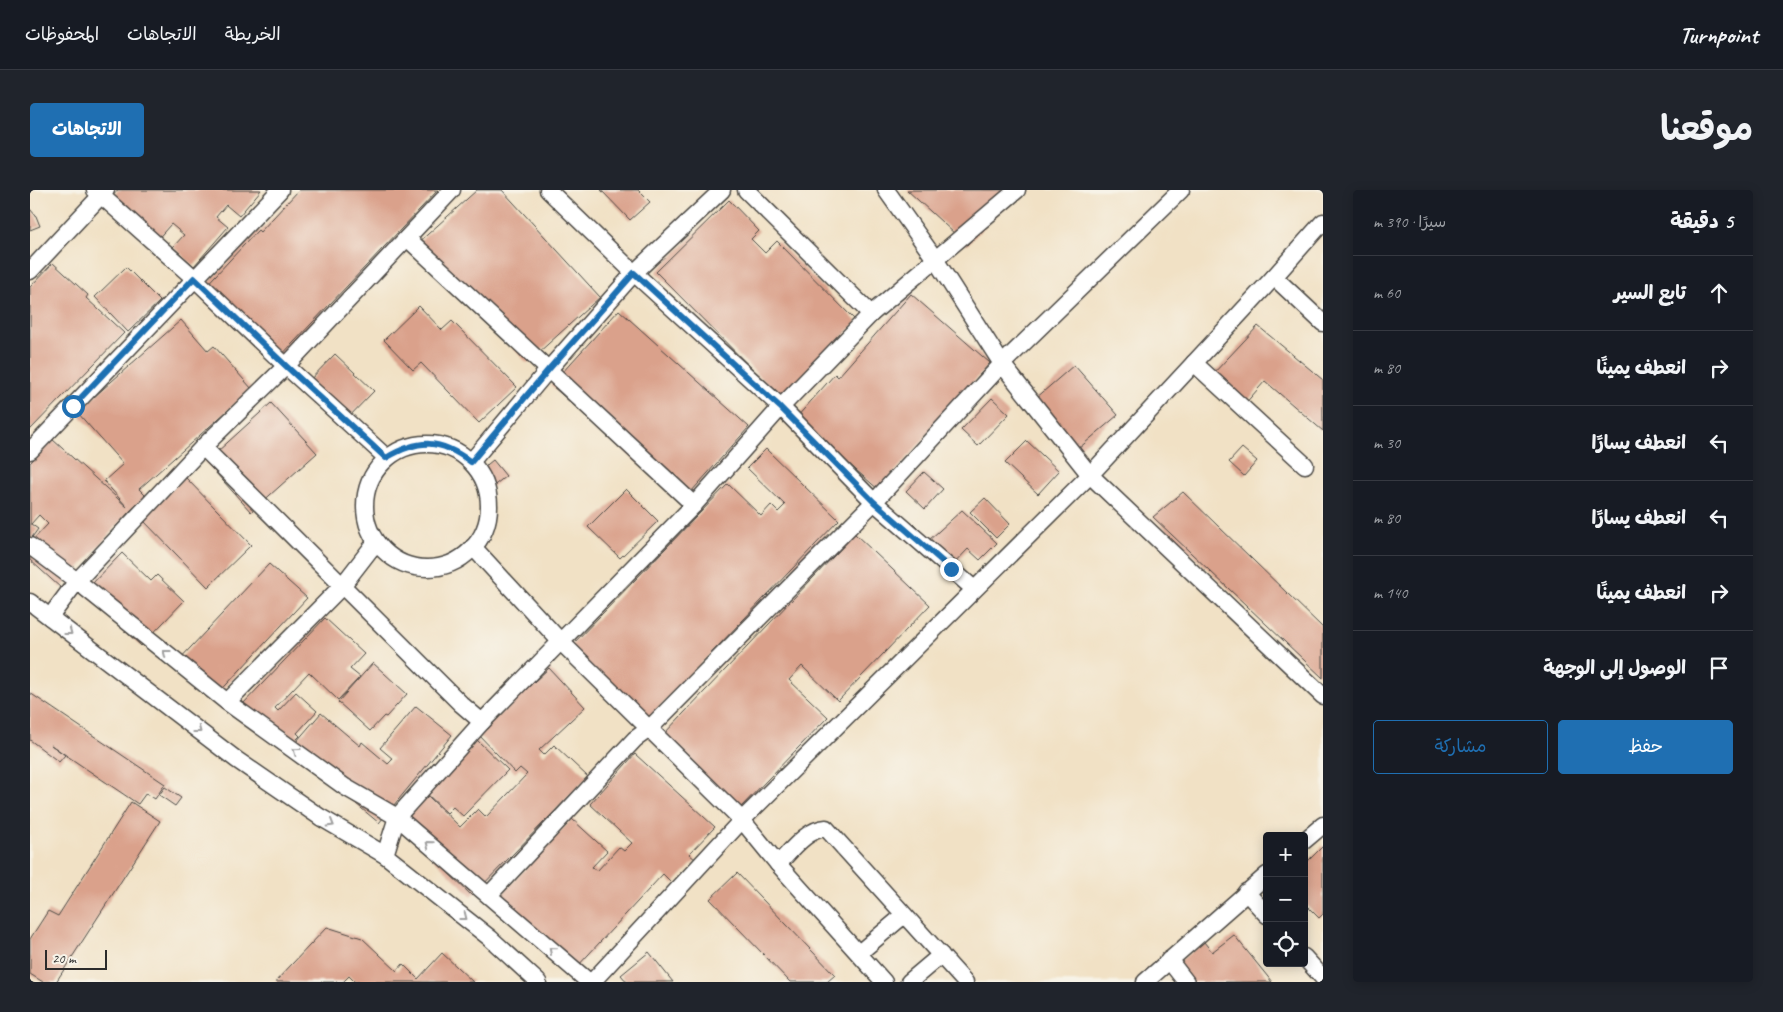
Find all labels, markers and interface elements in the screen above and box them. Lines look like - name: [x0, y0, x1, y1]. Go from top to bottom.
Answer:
- text: Turnpoint: [1679, 20, 1758, 50]
- text: المحفوظات: [25, 23, 99, 45]
- text: الاتجاهات: [127, 23, 197, 45]
- text: الخريطة: [225, 23, 281, 45]
- button: الاتجاهات: [30, 103, 144, 157]
- text: موقعنا: [1660, 106, 1753, 151]
- text: 5 دقيقة: [1670, 208, 1733, 234]
- text: سيرًا · 390 m: [1373, 212, 1446, 232]
- icon: ahead: [1705, 279, 1733, 307]
- text: تابع السير: [1614, 281, 1686, 305]
- text: 60 m: [1373, 283, 1400, 303]
- icon: right: [1705, 354, 1733, 382]
- text: انعطف يمينًا: [1597, 356, 1686, 380]
- text: 80 m: [1373, 358, 1400, 378]
- route start: [62, 395, 85, 418]
- icon: left: [1705, 429, 1733, 457]
- text: انعطف يسارًا: [1592, 431, 1686, 455]
- text: 30 m: [1373, 433, 1400, 453]
- icon: left: [1705, 504, 1733, 532]
- text: انعطف يسارًا: [1592, 506, 1686, 530]
- text: 80 m: [1373, 508, 1400, 528]
- route end: [940, 558, 963, 581]
- icon: right: [1705, 579, 1733, 607]
- text: انعطف يمينًا: [1597, 581, 1686, 605]
- text: 140 m: [1373, 583, 1407, 603]
- one-way arrow: [63, 626, 72, 634]
- one-way arrow: [163, 651, 172, 659]
- icon: arrive: [1705, 654, 1733, 682]
- text: الوصول إلى الوجهة: [1543, 656, 1686, 680]
- button: مشاركة: [1373, 720, 1548, 774]
- button: حفظ: [1558, 720, 1733, 774]
- one-way arrow: [192, 724, 202, 733]
- one-way arrow: [292, 748, 302, 757]
- one-way arrow: [325, 817, 334, 827]
- map controls: [1263, 832, 1308, 967]
- button: +: [1263, 832, 1308, 877]
- one-way arrow: [425, 841, 434, 850]
- button: −: [1263, 877, 1308, 922]
- one-way arrow: [458, 911, 467, 920]
- button: locate: [1263, 922, 1308, 967]
- scale bar: [45, 947, 108, 970]
- one-way arrow: [549, 947, 558, 956]
- text: 20 m: [52, 950, 76, 967]

